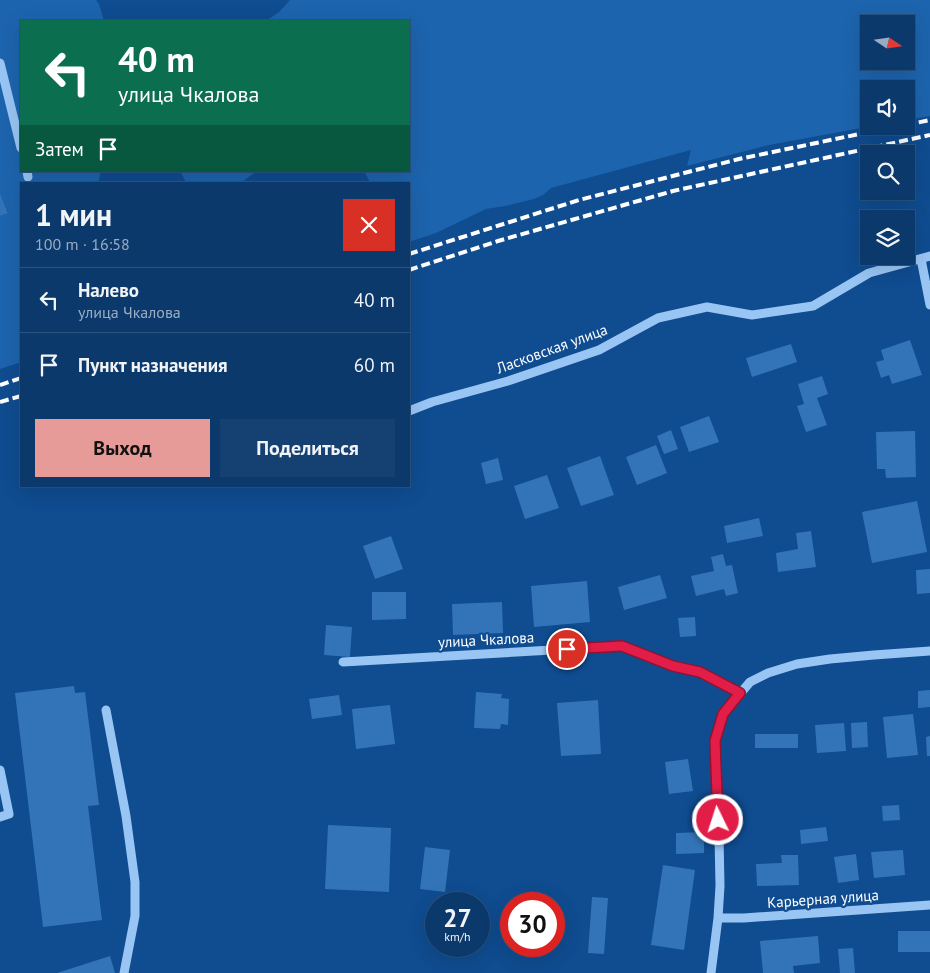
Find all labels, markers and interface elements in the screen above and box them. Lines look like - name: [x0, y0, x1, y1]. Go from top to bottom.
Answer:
- north arrow: [860, 15, 915, 70]
- map controls: [860, 15, 915, 265]
- text: 40 m: [118, 36, 195, 82]
- icon: left: [35, 40, 100, 105]
- text: улица Чкалова: [118, 80, 259, 108]
- button: sound: [860, 80, 915, 135]
- icon: arrive: [94, 135, 122, 163]
- text: Затем: [35, 137, 84, 161]
- button: search: [860, 145, 915, 200]
- text: 1 мин: [35, 195, 112, 234]
- button: close: [343, 199, 395, 251]
- button: layers: [860, 210, 915, 265]
- text: 100 m · 16:58: [35, 234, 130, 254]
- text: Налево: [78, 278, 139, 302]
- icon: left: [35, 286, 63, 314]
- text: 40 m: [354, 288, 395, 312]
- text: улица Чкалова: [78, 302, 181, 322]
- street label: Ласковская улица: [493, 320, 610, 378]
- icon: arrive: [35, 351, 63, 379]
- text: Пункт назначения: [78, 353, 228, 377]
- text: 60 m: [354, 353, 395, 377]
- button: Выход: [35, 419, 210, 477]
- button: Поделиться: [220, 419, 395, 477]
- street label: улица Чкалова: [437, 627, 535, 652]
- pin: [546, 628, 588, 670]
- icon: arrive: [553, 635, 581, 663]
- position arrow: [691, 793, 743, 845]
- street label: Карьерная улица: [766, 885, 880, 912]
- speed limit sign: 30: [500, 892, 565, 957]
- text: 27: [443, 902, 472, 934]
- text: km/h: [444, 929, 471, 944]

